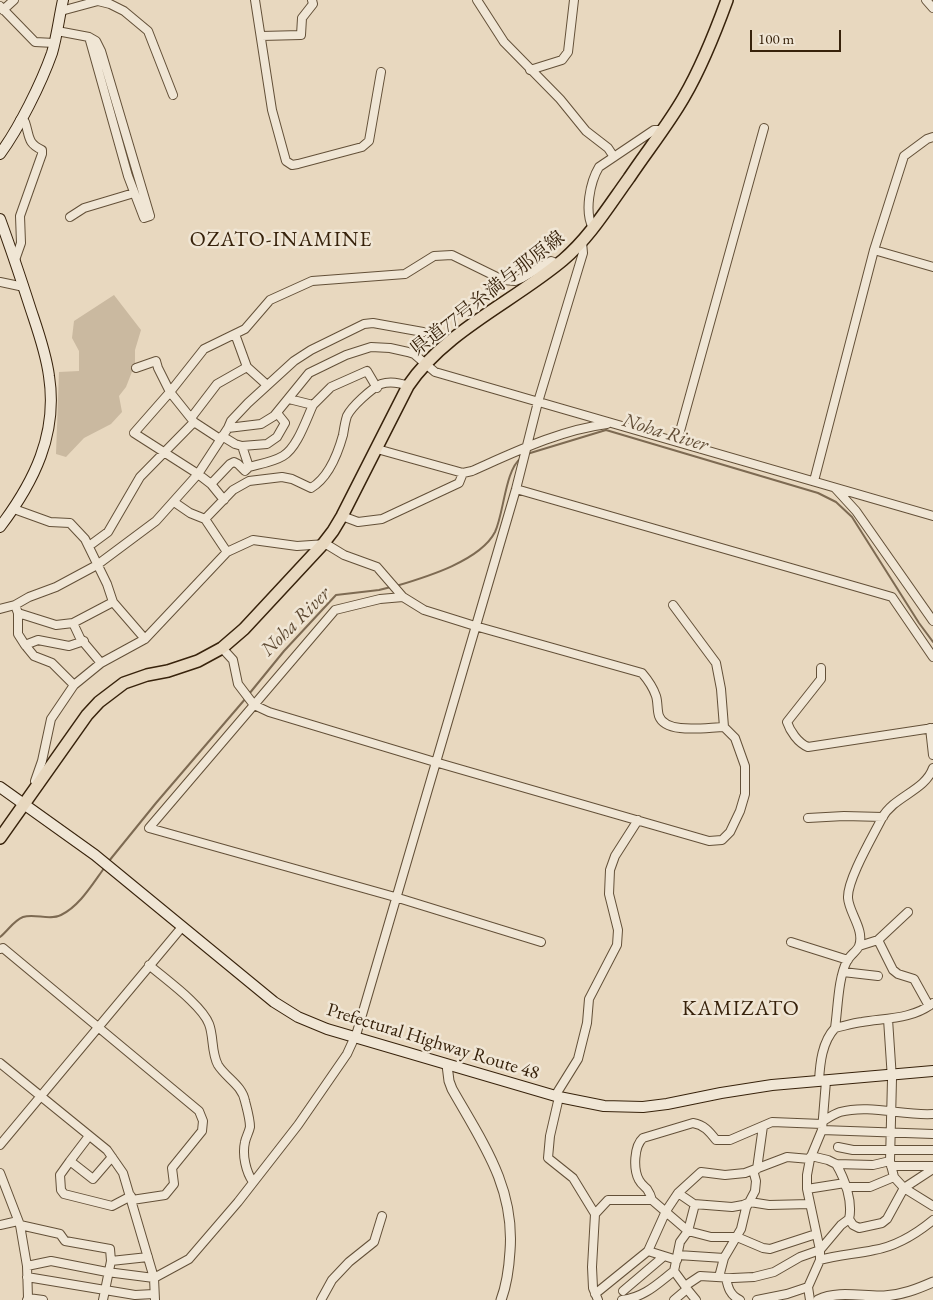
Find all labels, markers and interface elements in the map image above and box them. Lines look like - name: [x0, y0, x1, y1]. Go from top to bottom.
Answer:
- scale bar: [753, 20, 844, 52]
- text: 100 m: [758, 29, 794, 48]
- district label: OZATO-INAMINE: [188, 227, 374, 253]
- street label: 県道77号糸満与那原線: [406, 227, 570, 361]
- water label: Noha River: [619, 409, 711, 457]
- water label: Noha River: [256, 582, 336, 662]
- district label: KAMIZATO: [681, 996, 801, 1022]
- street label: Prefectural Highway Route 48: [324, 999, 542, 1085]

